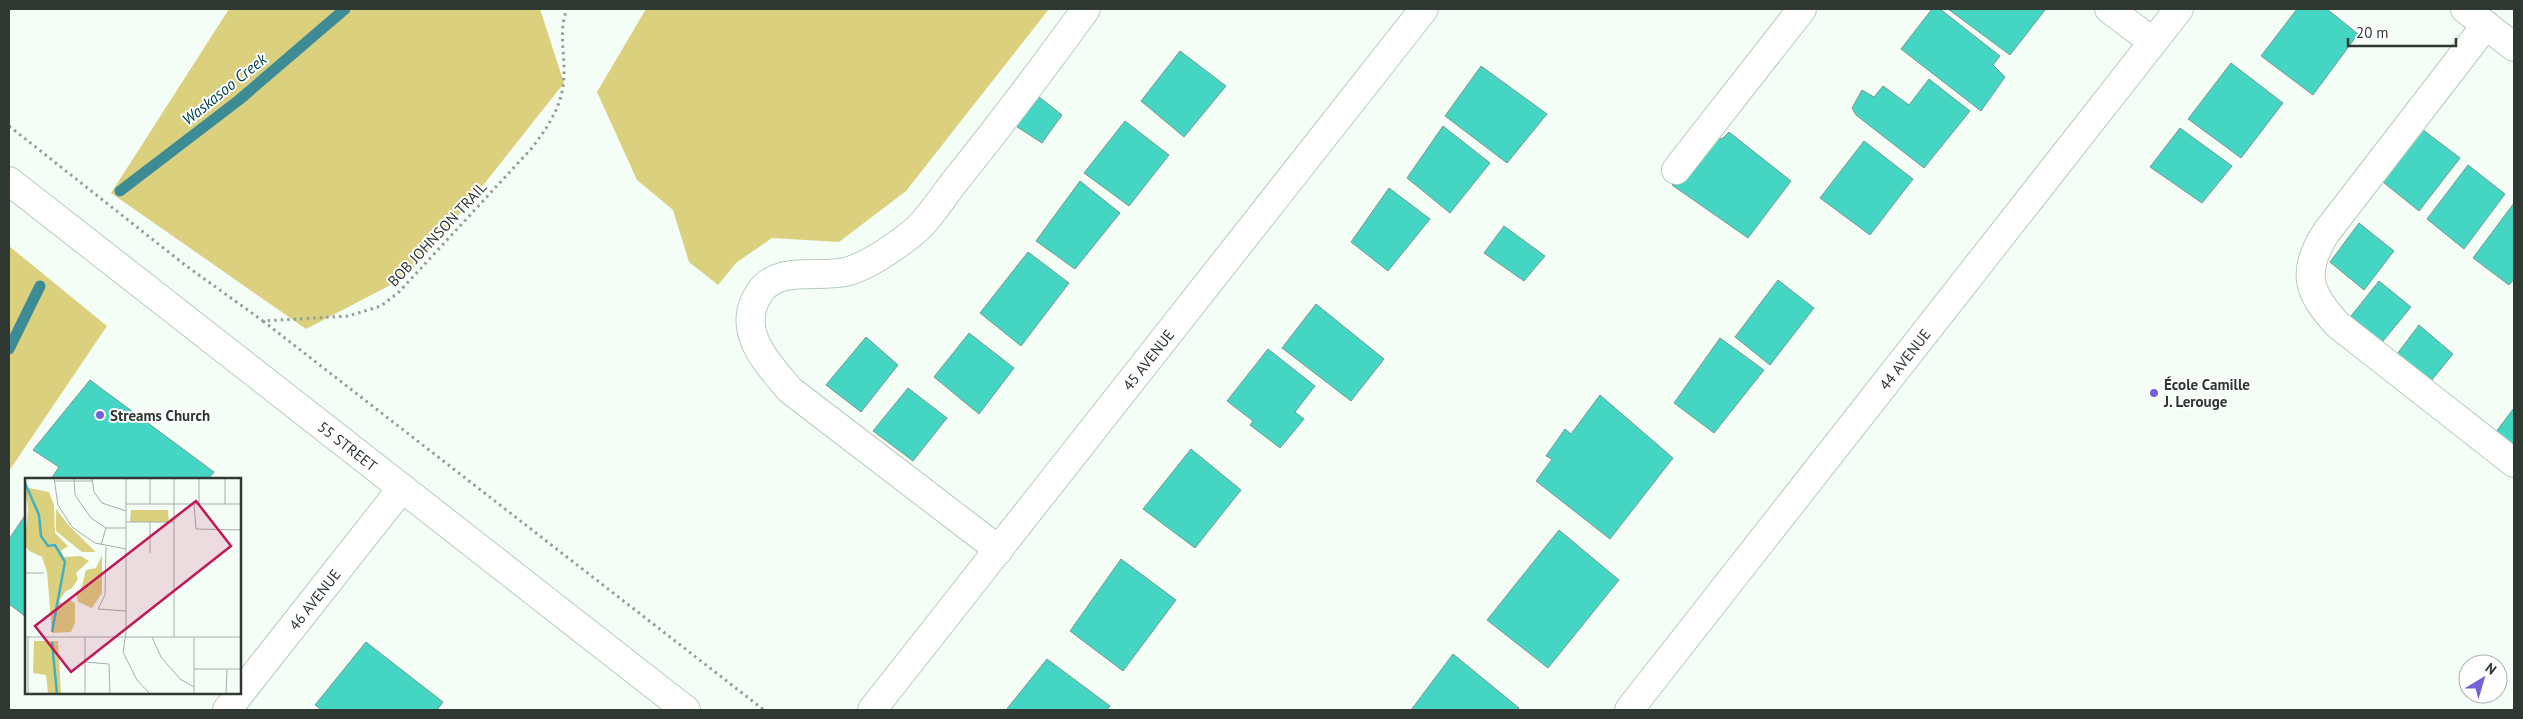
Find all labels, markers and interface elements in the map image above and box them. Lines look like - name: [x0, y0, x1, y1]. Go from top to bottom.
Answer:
- scale bar: [2348, 15, 2456, 47]
- text: 20 m: [2356, 23, 2389, 42]
- water label: Waskasoo Creek: [178, 48, 271, 129]
- street label: BOB JOHNSON TRAIL: [384, 178, 491, 290]
- street label: 45 AVENUE: [1118, 325, 1178, 394]
- street label: 44 AVENUE: [1874, 325, 1934, 394]
- place label: École Camille J. Lerouge: [2163, 375, 2250, 411]
- marker: École Camille J. Lerouge: [2148, 387, 2160, 399]
- place label: Streams Church: [110, 406, 210, 425]
- marker: Streams Church: [94, 409, 106, 421]
- street label: 55 STREET: [314, 417, 382, 475]
- inset map: [25, 478, 241, 694]
- street label: 46 AVENUE: [284, 565, 344, 634]
- north arrow: [2458, 654, 2508, 704]
- text: N: [2482, 659, 2500, 679]

